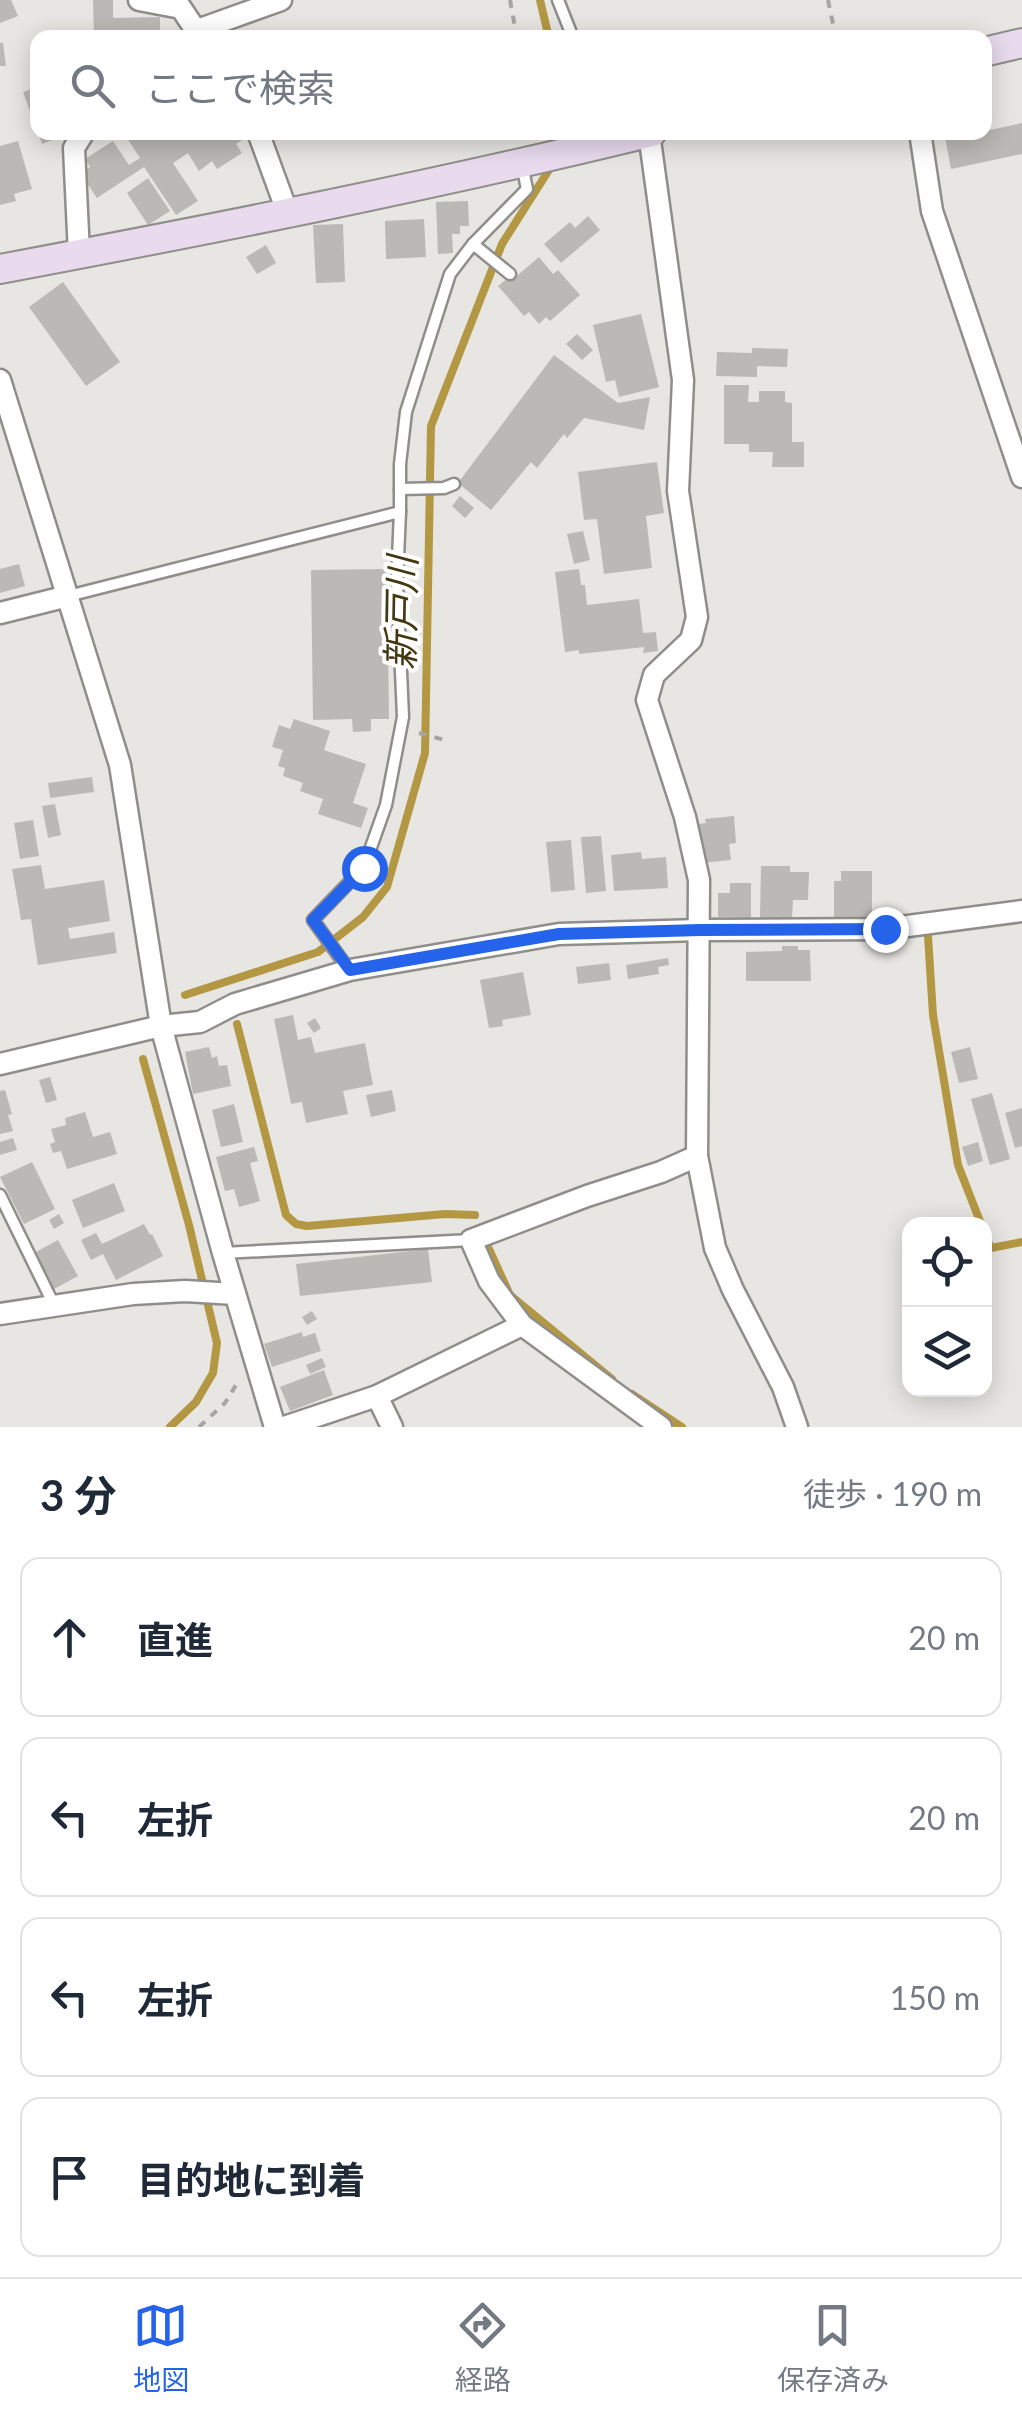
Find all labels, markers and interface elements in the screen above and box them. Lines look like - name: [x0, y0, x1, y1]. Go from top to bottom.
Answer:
- search box: [30, 30, 992, 140]
- icon: search: [65, 58, 120, 113]
- text: ここで検索: [145, 64, 335, 110]
- water label: 新戸川: [376, 552, 424, 670]
- route start: [342, 846, 388, 892]
- route end: [863, 907, 909, 953]
- map controls: [902, 1217, 992, 1397]
- button: locate: [902, 1217, 992, 1307]
- button: layers: [902, 1307, 992, 1397]
- text: 3 分: [40, 1470, 117, 1520]
- text: 徒歩 · 190 m: [803, 1474, 982, 1513]
- icon: ahead: [42, 1610, 97, 1665]
- text: 直進: [137, 1616, 213, 1662]
- text: 20 m: [908, 1618, 980, 1657]
- icon: left: [42, 1790, 97, 1845]
- text: 左折: [137, 1796, 213, 1842]
- text: 20 m: [908, 1798, 980, 1837]
- icon: left: [42, 1970, 97, 2025]
- text: 左折: [137, 1976, 213, 2022]
- text: 150 m: [890, 1978, 980, 2017]
- icon: arrive: [42, 2150, 97, 2205]
- text: 目的地に到着: [137, 2156, 365, 2202]
- tab: 地図: [133, 2298, 189, 2398]
- tab: 経路: [455, 2298, 511, 2398]
- tab: 保存済み: [777, 2298, 889, 2398]

